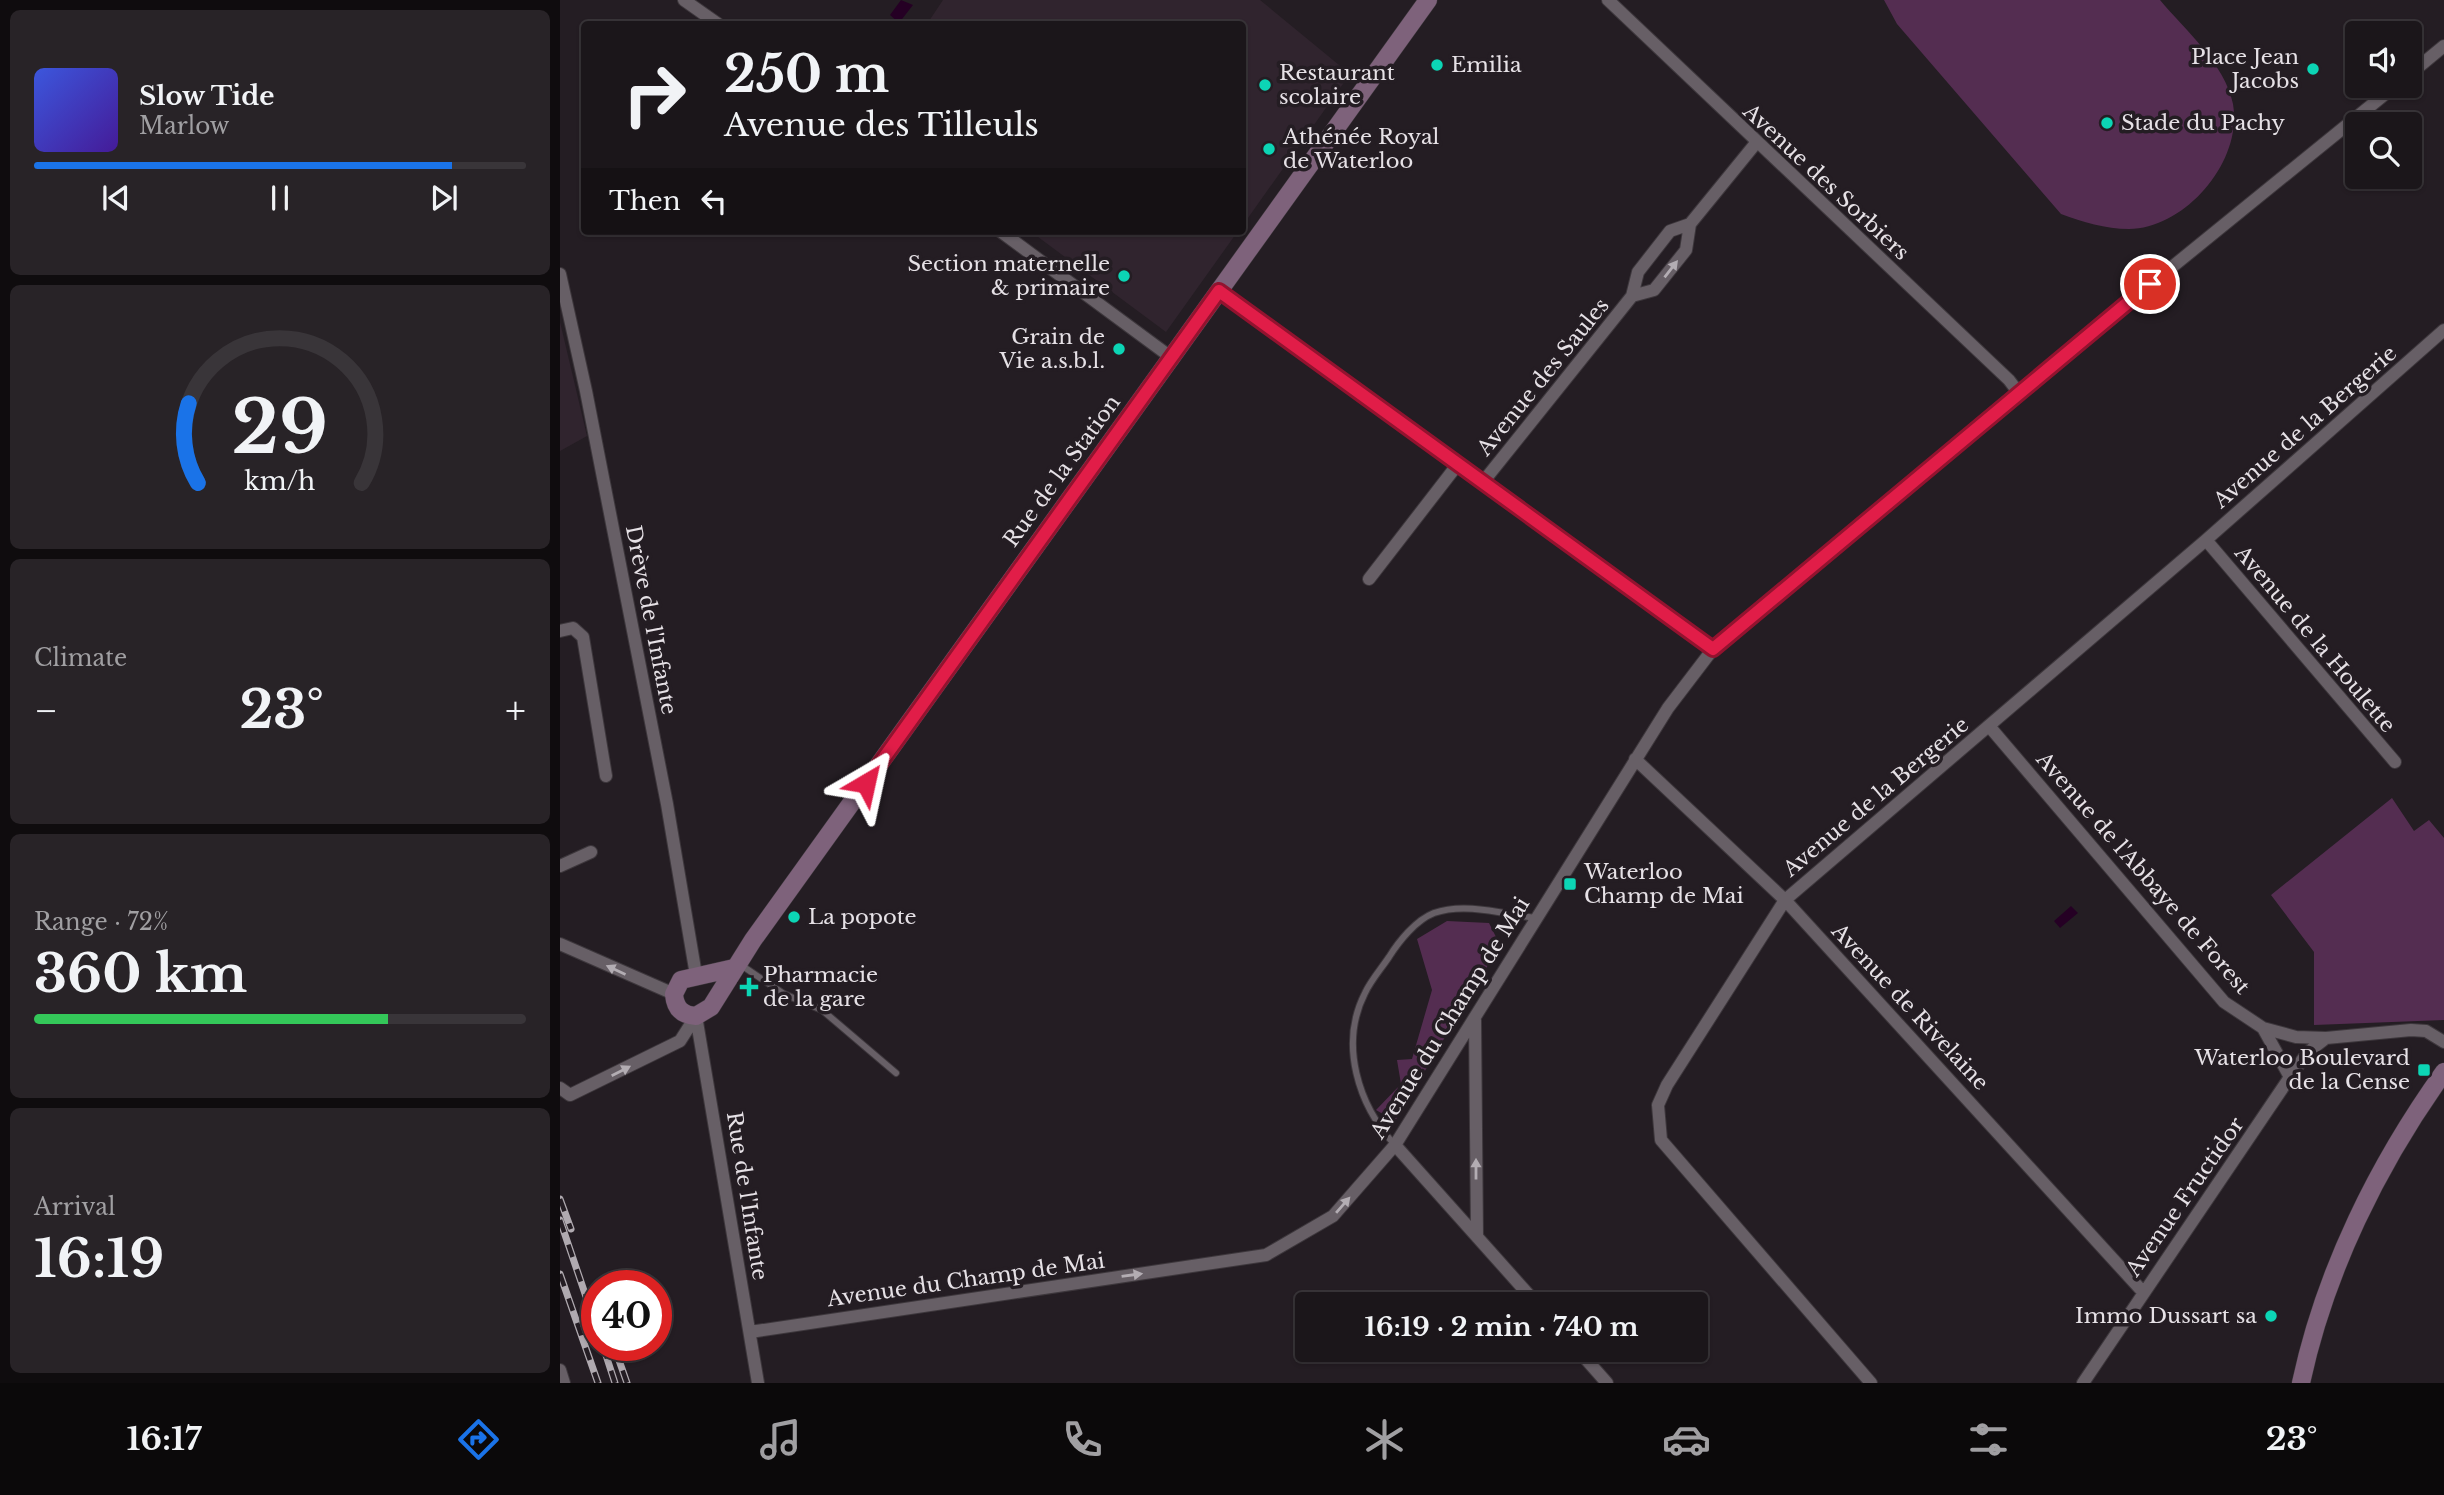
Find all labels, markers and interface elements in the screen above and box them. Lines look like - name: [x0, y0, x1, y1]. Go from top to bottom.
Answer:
- map controls: [2345, 21, 2422, 189]
- button: sound: [2345, 21, 2422, 98]
- text: 250 m: [724, 44, 889, 105]
- place label: Place Jean Jacobs: [2191, 44, 2299, 94]
- icon: right: [609, 49, 700, 140]
- place label: Emilia: [1451, 52, 1522, 78]
- marker: Emilia: [1429, 57, 1445, 73]
- place label: Restaurant scolaire: [1279, 60, 1395, 110]
- marker: Place Jean Jacobs: [2305, 61, 2321, 77]
- marker: Restaurant scolaire: [1257, 77, 1273, 93]
- text: Slow Tide: [139, 80, 275, 112]
- street label: Avenue des Sorbiers: [1737, 98, 1914, 266]
- text: Avenue des Tilleuls: [724, 105, 1039, 145]
- place label: Stade du Pachy: [2121, 110, 2286, 136]
- text: Marlow: [139, 112, 229, 140]
- button: search: [2345, 112, 2422, 189]
- marker: Stade du Pachy: [2099, 115, 2115, 131]
- place label: Athénée Royal de Waterloo: [1282, 124, 1440, 174]
- marker: Athénée Royal de Waterloo: [1261, 141, 1277, 157]
- icon: previous: [97, 179, 135, 217]
- icon: pause: [261, 179, 299, 217]
- icon: next: [425, 179, 463, 217]
- icon: left: [695, 182, 733, 220]
- text: Then: [609, 185, 681, 217]
- place label: Section maternelle & primaire: [907, 251, 1110, 301]
- pin: [2120, 254, 2180, 314]
- one-way arrow: [1663, 260, 1678, 277]
- icon: arrive: [2131, 265, 2169, 303]
- marker: Section maternelle & primaire: [1116, 268, 1132, 284]
- street label: Avenue des Saules: [1471, 293, 1615, 462]
- place label: Grain de Vie a.s.b.l.: [999, 324, 1105, 374]
- street label: Avenue de la Bergerie: [2207, 340, 2402, 514]
- marker: Grain de Vie a.s.b.l.: [1111, 341, 1127, 357]
- text: 29: [232, 382, 328, 473]
- street label: Rue de la Station: [998, 390, 1126, 552]
- text: km/h: [245, 466, 315, 497]
- street label: Drève de l'Infante: [620, 523, 682, 717]
- street label: Avenue de la Houlette: [2229, 540, 2401, 738]
- text: Climate: [34, 644, 127, 672]
- text: 23°: [239, 678, 324, 742]
- text: −: [34, 687, 58, 734]
- text: +: [505, 687, 526, 734]
- street label: Avenue de la Bergerie: [1777, 712, 1974, 883]
- position arrow: [829, 746, 903, 820]
- street label: Avenue de l'Abbaye de Forest: [2030, 746, 2255, 999]
- place label: Waterloo Champ de Mai: [1583, 859, 1744, 909]
- marker: Waterloo Champ de Mai: [1562, 876, 1578, 892]
- street label: Avenue du Champ de Mai: [1364, 892, 1535, 1144]
- place label: La popote: [808, 904, 917, 930]
- text: Range · 72%: [34, 908, 168, 936]
- marker: La popote: [786, 909, 802, 925]
- street label: Avenue de Rivelaine: [1825, 918, 1994, 1096]
- text: 360 km: [34, 942, 247, 1006]
- place label: Pharmacie de la gare: [763, 962, 878, 1012]
- one-way arrow: [606, 964, 626, 976]
- marker: Pharmacie de la gare: [741, 979, 757, 995]
- place label: Waterloo Boulevard de la Cense: [2193, 1045, 2410, 1095]
- marker: Waterloo Boulevard de la Cense: [2416, 1062, 2432, 1078]
- one-way arrow: [611, 1066, 631, 1077]
- street label: Rue de l'Infante: [721, 1110, 773, 1282]
- street label: Avenue Fructidor: [2120, 1112, 2250, 1282]
- one-way arrow: [1470, 1157, 1482, 1179]
- text: Arrival: [34, 1193, 115, 1221]
- one-way arrow: [1335, 1196, 1351, 1214]
- text: 16:19: [34, 1227, 164, 1291]
- street label: Avenue du Champ de Mai: [825, 1248, 1106, 1312]
- one-way arrow: [1122, 1269, 1144, 1280]
- speed limit sign: 40: [581, 1270, 672, 1361]
- place label: Immo Dussart sa: [2075, 1303, 2257, 1329]
- marker: Immo Dussart sa: [2263, 1308, 2279, 1324]
- text: 16:19 · 2 min · 740 m: [1365, 1311, 1638, 1343]
- icon: directions: [454, 1415, 503, 1464]
- icon: music: [756, 1415, 805, 1464]
- icon: phone: [1058, 1415, 1107, 1464]
- icon: climate: [1360, 1415, 1409, 1464]
- icon: car: [1662, 1415, 1711, 1464]
- icon: filters: [1964, 1415, 2013, 1464]
- text: 16:17: [126, 1419, 202, 1459]
- text: 23°: [2266, 1419, 2318, 1459]

